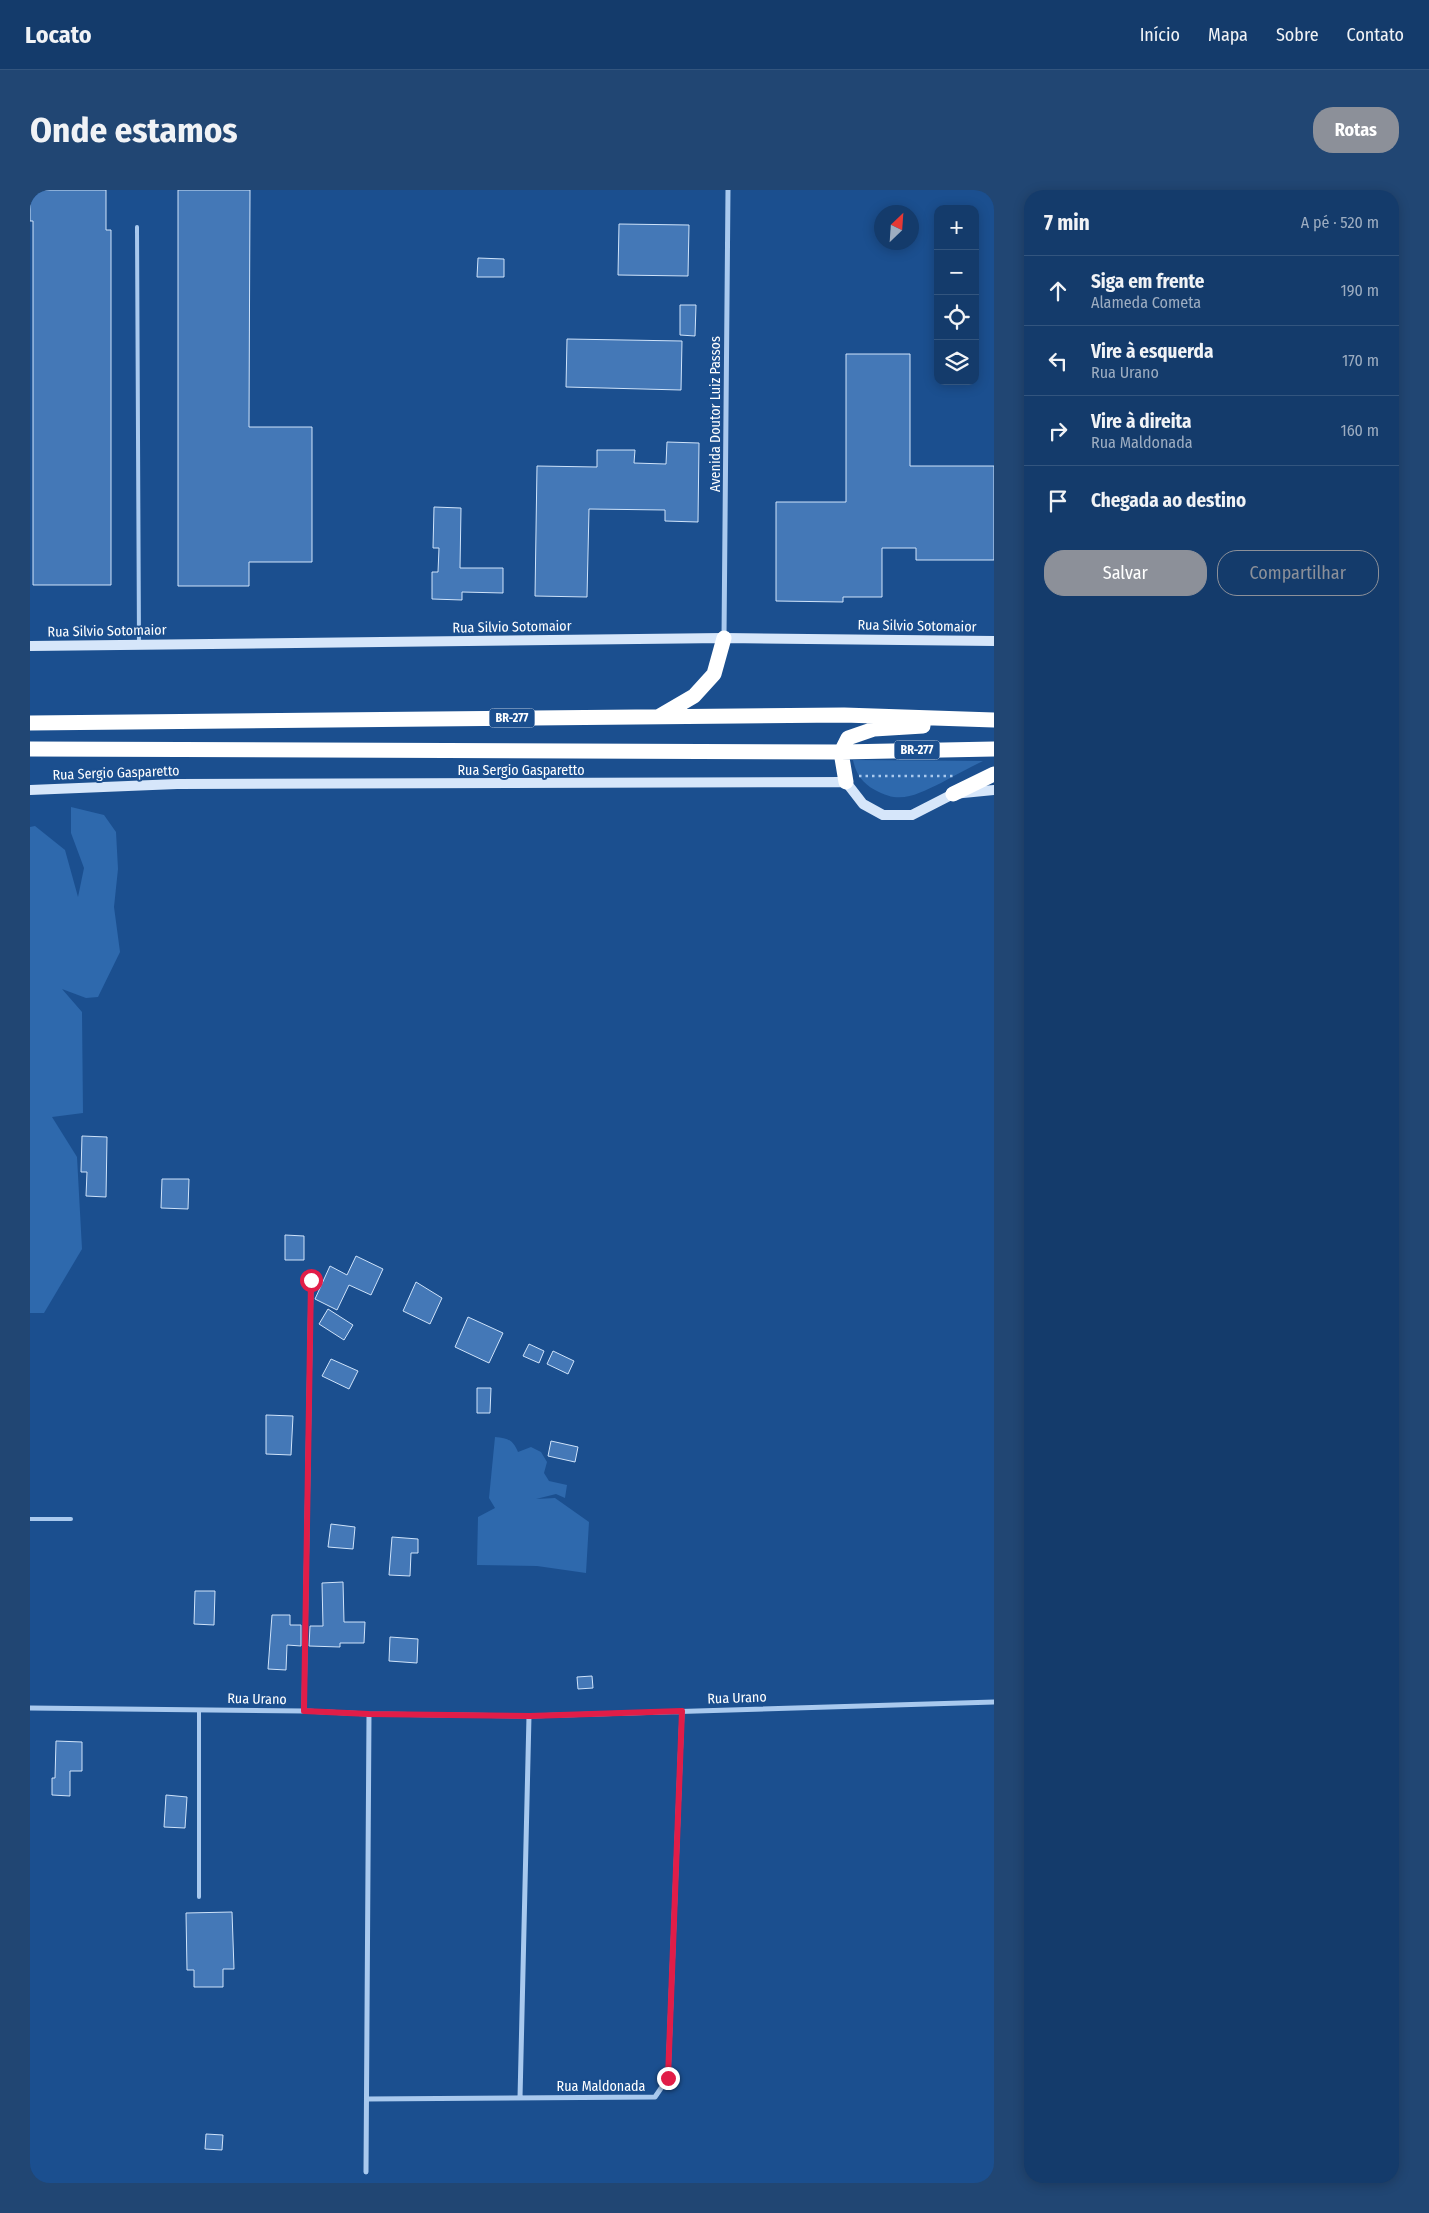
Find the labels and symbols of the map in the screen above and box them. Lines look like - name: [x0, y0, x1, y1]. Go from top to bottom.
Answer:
- north arrow: [874, 205, 919, 250]
- street label: Avenida Doutor Luiz Passos: [707, 336, 724, 492]
- street label: Rua Silvio Sotomaior: [857, 616, 977, 636]
- street label: Rua Silvio Sotomaior: [452, 617, 572, 637]
- street label: Rua Silvio Sotomaior: [47, 621, 167, 641]
- road number: BR-277: [490, 708, 534, 728]
- road number: BR-277: [894, 740, 940, 760]
- street label: Rua Sergio Gasparetto: [52, 762, 180, 784]
- street label: Rua Sergio Gasparetto: [457, 762, 585, 779]
- route start: [300, 1269, 323, 1292]
- street label: Rua Urano: [707, 1688, 767, 1708]
- street label: Rua Urano: [227, 1690, 287, 1708]
- route end: [657, 2067, 680, 2090]
- street label: Rua Maldonada: [557, 2078, 646, 2095]

